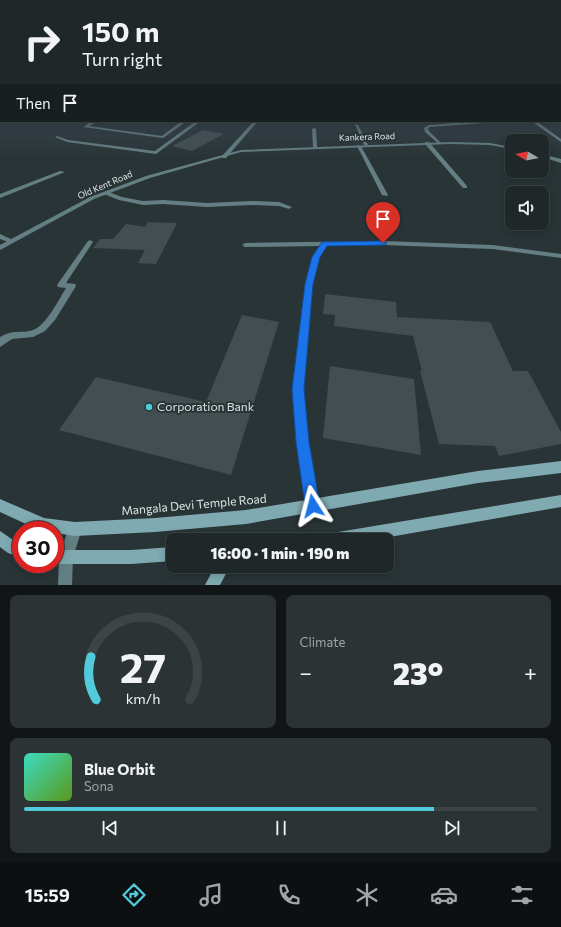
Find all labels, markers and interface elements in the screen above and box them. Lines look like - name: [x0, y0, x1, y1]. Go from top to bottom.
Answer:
- text: 150 m: [82, 14, 159, 48]
- icon: right: [16, 16, 68, 68]
- text: Turn right: [82, 48, 162, 70]
- icon: arrive: [59, 92, 81, 114]
- text: Then: [16, 94, 51, 112]
- street label: Kankera Road: [339, 130, 395, 143]
- north arrow: [505, 134, 549, 178]
- map controls: [505, 134, 549, 230]
- street label: Old Kent Road: [76, 168, 134, 201]
- button: sound: [505, 186, 549, 230]
- pin: [366, 202, 400, 243]
- icon: arrive: [372, 208, 394, 230]
- place label: Corporation Bank: [157, 399, 255, 413]
- marker: Corporation Bank: [144, 402, 154, 412]
- position arrow: [292, 485, 334, 527]
- street label: Mangala Devi Temple Road: [121, 491, 267, 517]
- speed limit sign: 30: [12, 521, 64, 573]
- text: 16:00 · 1 min · 190 m: [211, 544, 349, 562]
- text: Climate: [300, 634, 345, 650]
- text: 27: [120, 640, 166, 691]
- text: 23°: [393, 654, 443, 691]
- text: −: [300, 659, 312, 686]
- text: +: [524, 659, 537, 686]
- text: km/h: [125, 688, 160, 706]
- text: Blue Orbit: [84, 760, 155, 778]
- text: Sona: [84, 778, 114, 794]
- icon: previous: [99, 817, 121, 839]
- icon: pause: [270, 817, 292, 839]
- icon: next: [441, 817, 463, 839]
- icon: directions: [120, 881, 148, 909]
- icon: music: [197, 881, 225, 909]
- icon: phone: [275, 881, 303, 909]
- icon: climate: [353, 881, 381, 909]
- icon: car: [430, 881, 458, 909]
- icon: filters: [508, 881, 536, 909]
- text: 15:59: [25, 884, 70, 906]

